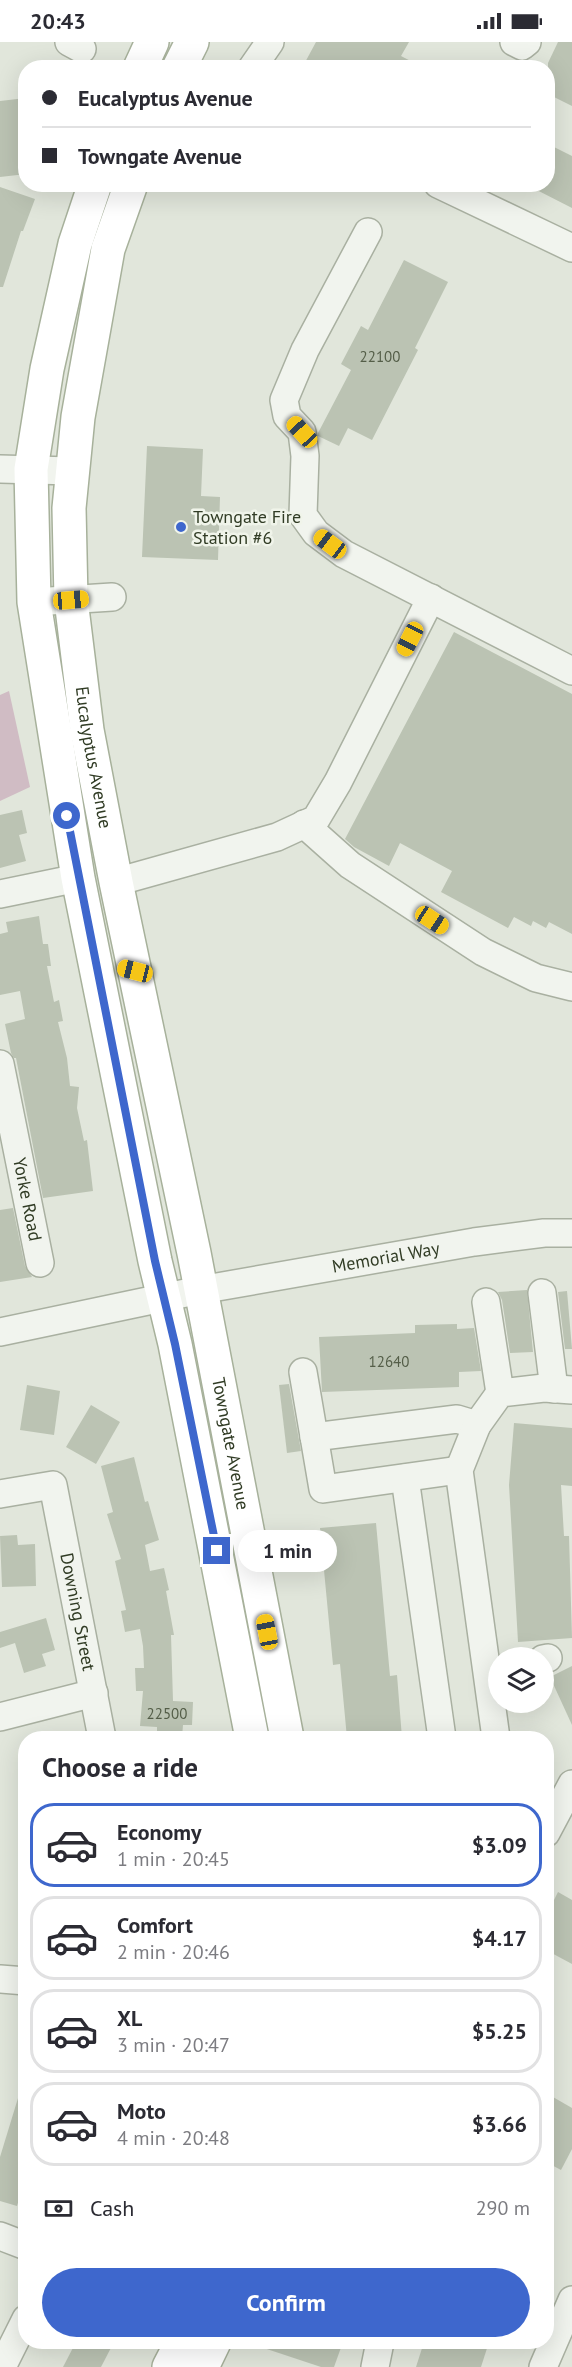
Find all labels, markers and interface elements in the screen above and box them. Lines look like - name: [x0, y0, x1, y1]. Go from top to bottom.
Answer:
- text: 20:43: [30, 7, 86, 35]
- text: Eucalyptus Avenue: [78, 84, 253, 112]
- text: Towngate Avenue: [78, 142, 242, 170]
- house number: 22100: [360, 347, 400, 366]
- car: [283, 413, 321, 451]
- place label: Towngate Fire Station #6: [193, 505, 301, 549]
- marker: Towngate Fire Station #6: [174, 520, 188, 534]
- car: [310, 526, 350, 562]
- car: [52, 589, 90, 611]
- car: [394, 619, 426, 659]
- street label: Eucalyptus Avenue: [71, 685, 117, 830]
- route start: [53, 802, 80, 829]
- car: [412, 903, 452, 937]
- car: [115, 958, 155, 984]
- street label: Yorke Road: [8, 1155, 47, 1243]
- street label: Memorial Way: [330, 1236, 442, 1278]
- house number: 12640: [369, 1352, 409, 1371]
- street label: Towngate Avenue: [207, 1375, 255, 1512]
- callout: 1 min: [238, 1530, 337, 1572]
- route end: [203, 1537, 230, 1564]
- text: 1 min: [263, 1538, 312, 1564]
- street label: Downing Street: [55, 1551, 101, 1673]
- car: [255, 1613, 279, 1651]
- map controls: [488, 1647, 554, 1713]
- button: layers: [488, 1647, 554, 1713]
- house number: 22500: [147, 1704, 187, 1723]
- text: Choose a ride: [42, 1750, 198, 1784]
- icon: car: [45, 1818, 99, 1872]
- text: Economy: [117, 1818, 201, 1846]
- text: $3.09: [472, 1831, 527, 1859]
- text: 1 min · 20:45: [117, 1846, 230, 1872]
- icon: car: [45, 1911, 99, 1965]
- text: Comfort: [117, 1911, 193, 1939]
- text: $4.17: [472, 1924, 527, 1952]
- text: 2 min · 20:46: [117, 1939, 230, 1965]
- icon: car: [45, 2004, 99, 2058]
- text: XL: [117, 2004, 142, 2032]
- text: $5.25: [472, 2017, 527, 2045]
- text: 3 min · 20:47: [117, 2032, 230, 2058]
- icon: car: [45, 2097, 99, 2151]
- text: Moto: [117, 2097, 166, 2125]
- text: $3.66: [472, 2110, 527, 2138]
- text: 4 min · 20:48: [117, 2125, 230, 2151]
- icon: cash: [42, 2192, 75, 2225]
- text: Cash: [90, 2194, 134, 2222]
- text: 290 m: [476, 2195, 530, 2221]
- button: Confirm: [42, 2268, 530, 2337]

